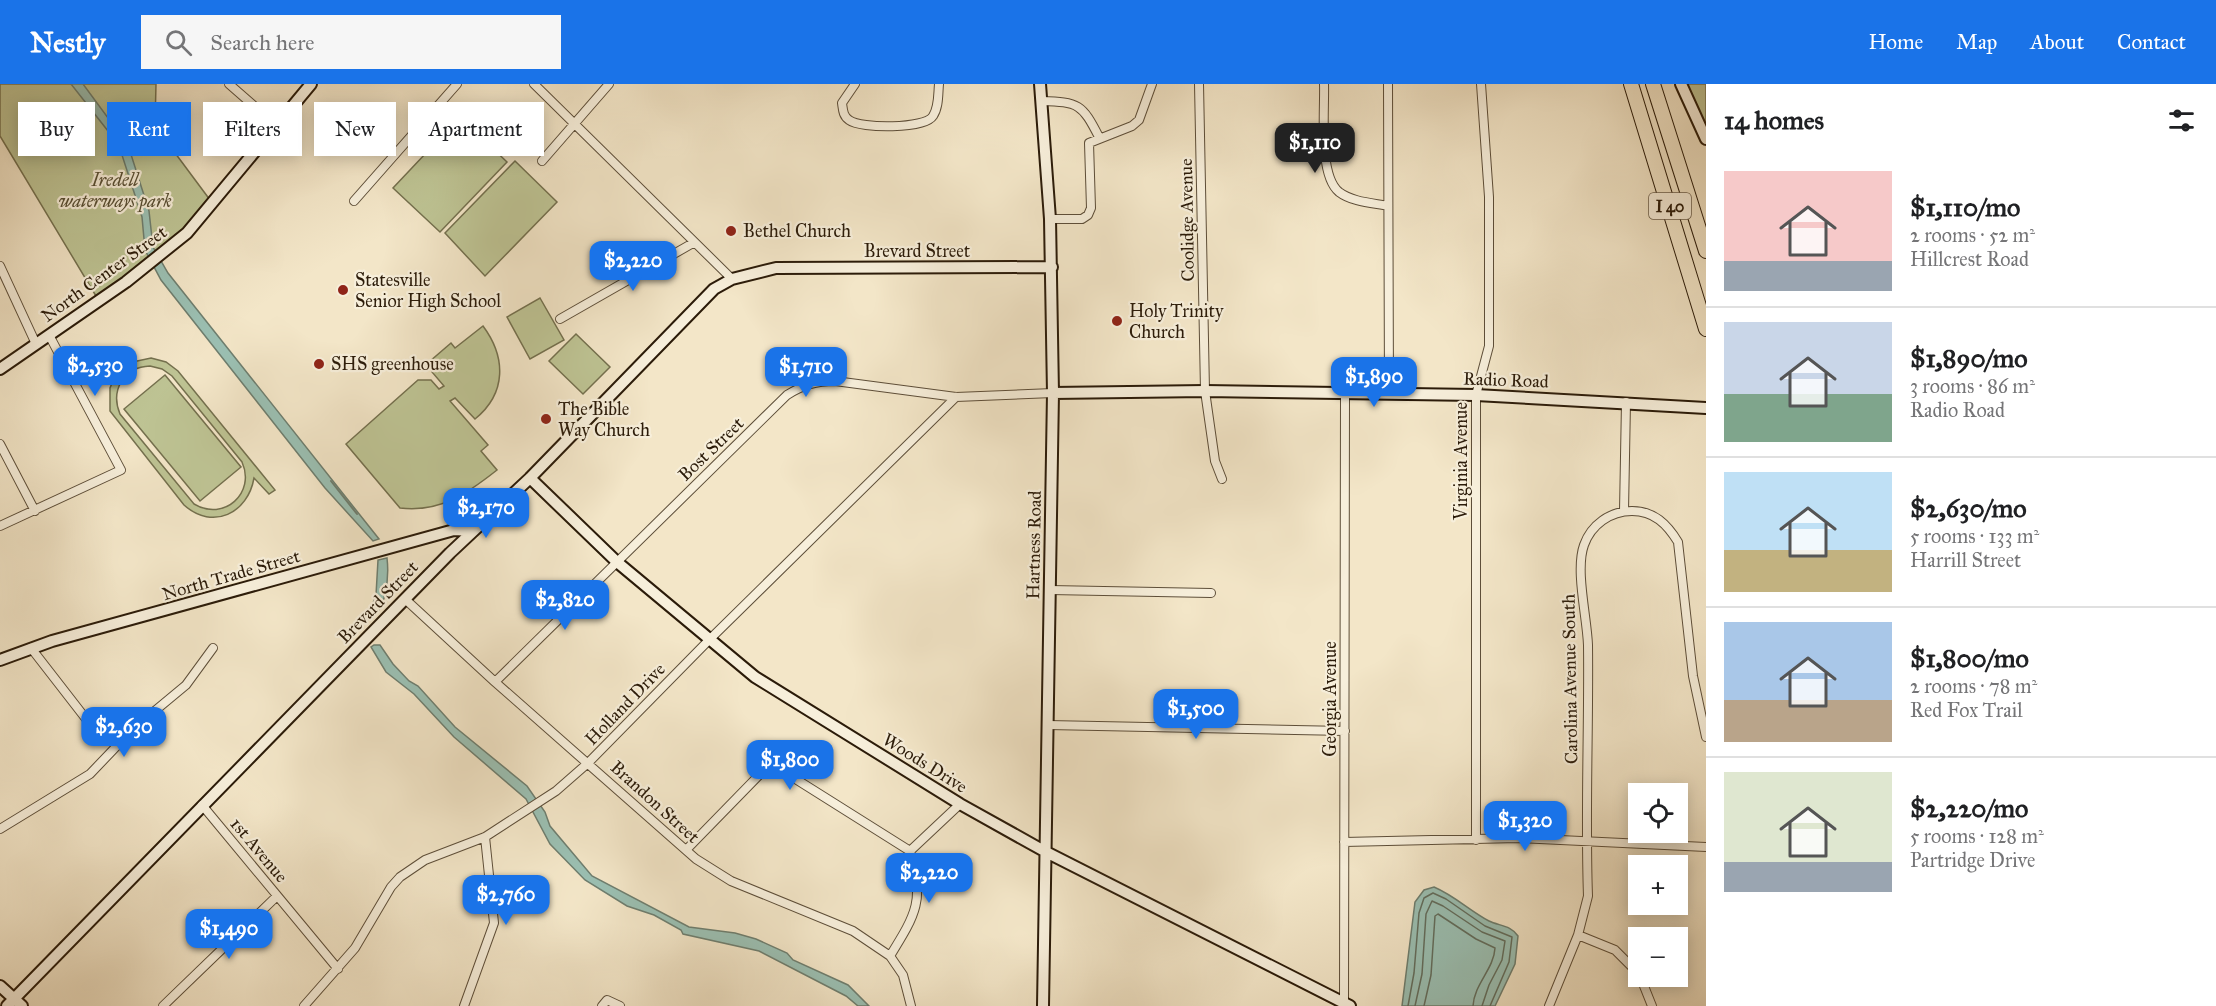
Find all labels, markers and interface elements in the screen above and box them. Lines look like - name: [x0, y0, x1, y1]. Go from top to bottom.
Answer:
- search box: [141, 15, 561, 69]
- text: Nestly: [30, 25, 105, 60]
- icon: search: [162, 26, 195, 59]
- text: Search here: [210, 29, 314, 56]
- text: Home: [1868, 29, 1923, 55]
- text: Map: [1956, 29, 1997, 55]
- text: About: [2030, 29, 2084, 55]
- text: Contact: [2117, 29, 2186, 55]
- chip: Buy: [18, 102, 95, 156]
- chip: Rent: [107, 102, 191, 156]
- chip: Filters: [203, 102, 302, 156]
- chip: New: [314, 102, 396, 156]
- chip: Apartment: [408, 102, 544, 156]
- text: 14 homes: [1724, 104, 1824, 136]
- icon: filters: [2165, 104, 2198, 137]
- pin: $1,110: [1266, 123, 1364, 174]
- text: $1,110: [1289, 130, 1341, 154]
- street label: Coolidge Avenue: [1175, 158, 1200, 282]
- park label: Iredell waterways park: [59, 169, 171, 213]
- text: $1,110/mo: [1910, 191, 2020, 223]
- road number: I 40: [1649, 193, 1691, 219]
- icon: home: [1772, 195, 1844, 267]
- place label: Bethel Church: [743, 220, 851, 242]
- street label: North Center Street: [37, 221, 172, 327]
- text: 2 rooms · 52 m²: [1910, 223, 2035, 247]
- marker: Bethel Church: [724, 224, 738, 238]
- street label: Brevard Street: [864, 240, 971, 262]
- pin: $2,220: [584, 241, 682, 292]
- text: Hillcrest Road: [1910, 247, 2029, 271]
- text: $2,220: [604, 248, 662, 272]
- place label: Statesville Senior High School: [355, 269, 501, 313]
- marker: Statesville Senior High School: [336, 283, 350, 297]
- place label: Holy Trinity Church: [1129, 300, 1224, 343]
- marker: Holy Trinity Church: [1110, 314, 1124, 328]
- text: $1,890/mo: [1910, 342, 2028, 374]
- pin: $2,530: [46, 346, 144, 397]
- icon: home: [1772, 346, 1844, 418]
- pin: $1,710: [757, 347, 855, 398]
- text: $2,530: [67, 353, 123, 377]
- place label: SHS greenhouse: [331, 353, 454, 376]
- text: $1,710: [779, 354, 833, 378]
- marker: SHS greenhouse: [312, 357, 326, 371]
- pin: $1,890: [1325, 357, 1423, 408]
- text: $1,890: [1345, 364, 1403, 388]
- street label: Radio Road: [1463, 368, 1549, 392]
- text: 3 rooms · 86 m²: [1910, 374, 2035, 398]
- place label: The Bible Way Church: [558, 398, 650, 441]
- text: Radio Road: [1910, 398, 2005, 422]
- street label: Virginia Avenue: [1450, 402, 1473, 521]
- marker: The Bible Way Church: [539, 412, 553, 426]
- street label: Bost Street: [674, 412, 749, 486]
- pin: $2,170: [437, 488, 535, 539]
- street label: Hartness Road: [1022, 490, 1046, 600]
- text: $2,630/mo: [1910, 492, 2027, 524]
- text: $2,170: [457, 495, 515, 519]
- icon: home: [1772, 496, 1844, 568]
- text: 5 rooms · 133 m²: [1910, 524, 2039, 548]
- street label: North Trade Street: [159, 545, 303, 605]
- text: Harrill Street: [1910, 548, 2021, 572]
- street label: Brevard Street: [333, 556, 423, 648]
- pin: $2,820: [516, 580, 614, 631]
- text: $2,820: [535, 587, 595, 611]
- street label: Carolina Avenue South: [1558, 594, 1582, 764]
- street label: Georgia Avenue: [1319, 641, 1342, 757]
- text: $1,800/mo: [1910, 642, 2029, 674]
- icon: home: [1772, 646, 1844, 718]
- street label: Holland Drive: [580, 658, 670, 750]
- text: 2 rooms · 78 m²: [1910, 674, 2037, 698]
- pin: $1,500: [1147, 689, 1245, 740]
- text: $1,500: [1167, 696, 1225, 720]
- text: Red Fox Trail: [1910, 698, 2023, 722]
- pin: $2,630: [75, 707, 173, 758]
- text: $2,630: [95, 714, 153, 738]
- street label: Woods Drive: [879, 728, 971, 798]
- pin: $1,800: [741, 740, 839, 791]
- text: $1,800: [761, 747, 819, 771]
- street label: Brandon Street: [606, 756, 705, 848]
- map controls: [1628, 783, 1688, 987]
- button: locate: [1628, 783, 1688, 843]
- text: $2,220/mo: [1910, 792, 2028, 824]
- icon: home: [1772, 796, 1844, 868]
- pin: $1,320: [1476, 801, 1574, 852]
- text: $1,320: [1498, 808, 1552, 832]
- street label: 1st Avenue: [226, 813, 292, 887]
- text: 5 rooms · 128 m²: [1910, 824, 2044, 848]
- text: Partridge Drive: [1910, 848, 2035, 872]
- pin: $2,220: [880, 853, 978, 904]
- button: +: [1628, 855, 1688, 915]
- text: $2,220: [900, 860, 958, 884]
- pin: $2,760: [457, 875, 555, 926]
- text: $2,760: [477, 882, 535, 906]
- pin: $1,490: [180, 909, 278, 960]
- text: $1,490: [200, 916, 258, 940]
- button: −: [1628, 927, 1688, 987]

